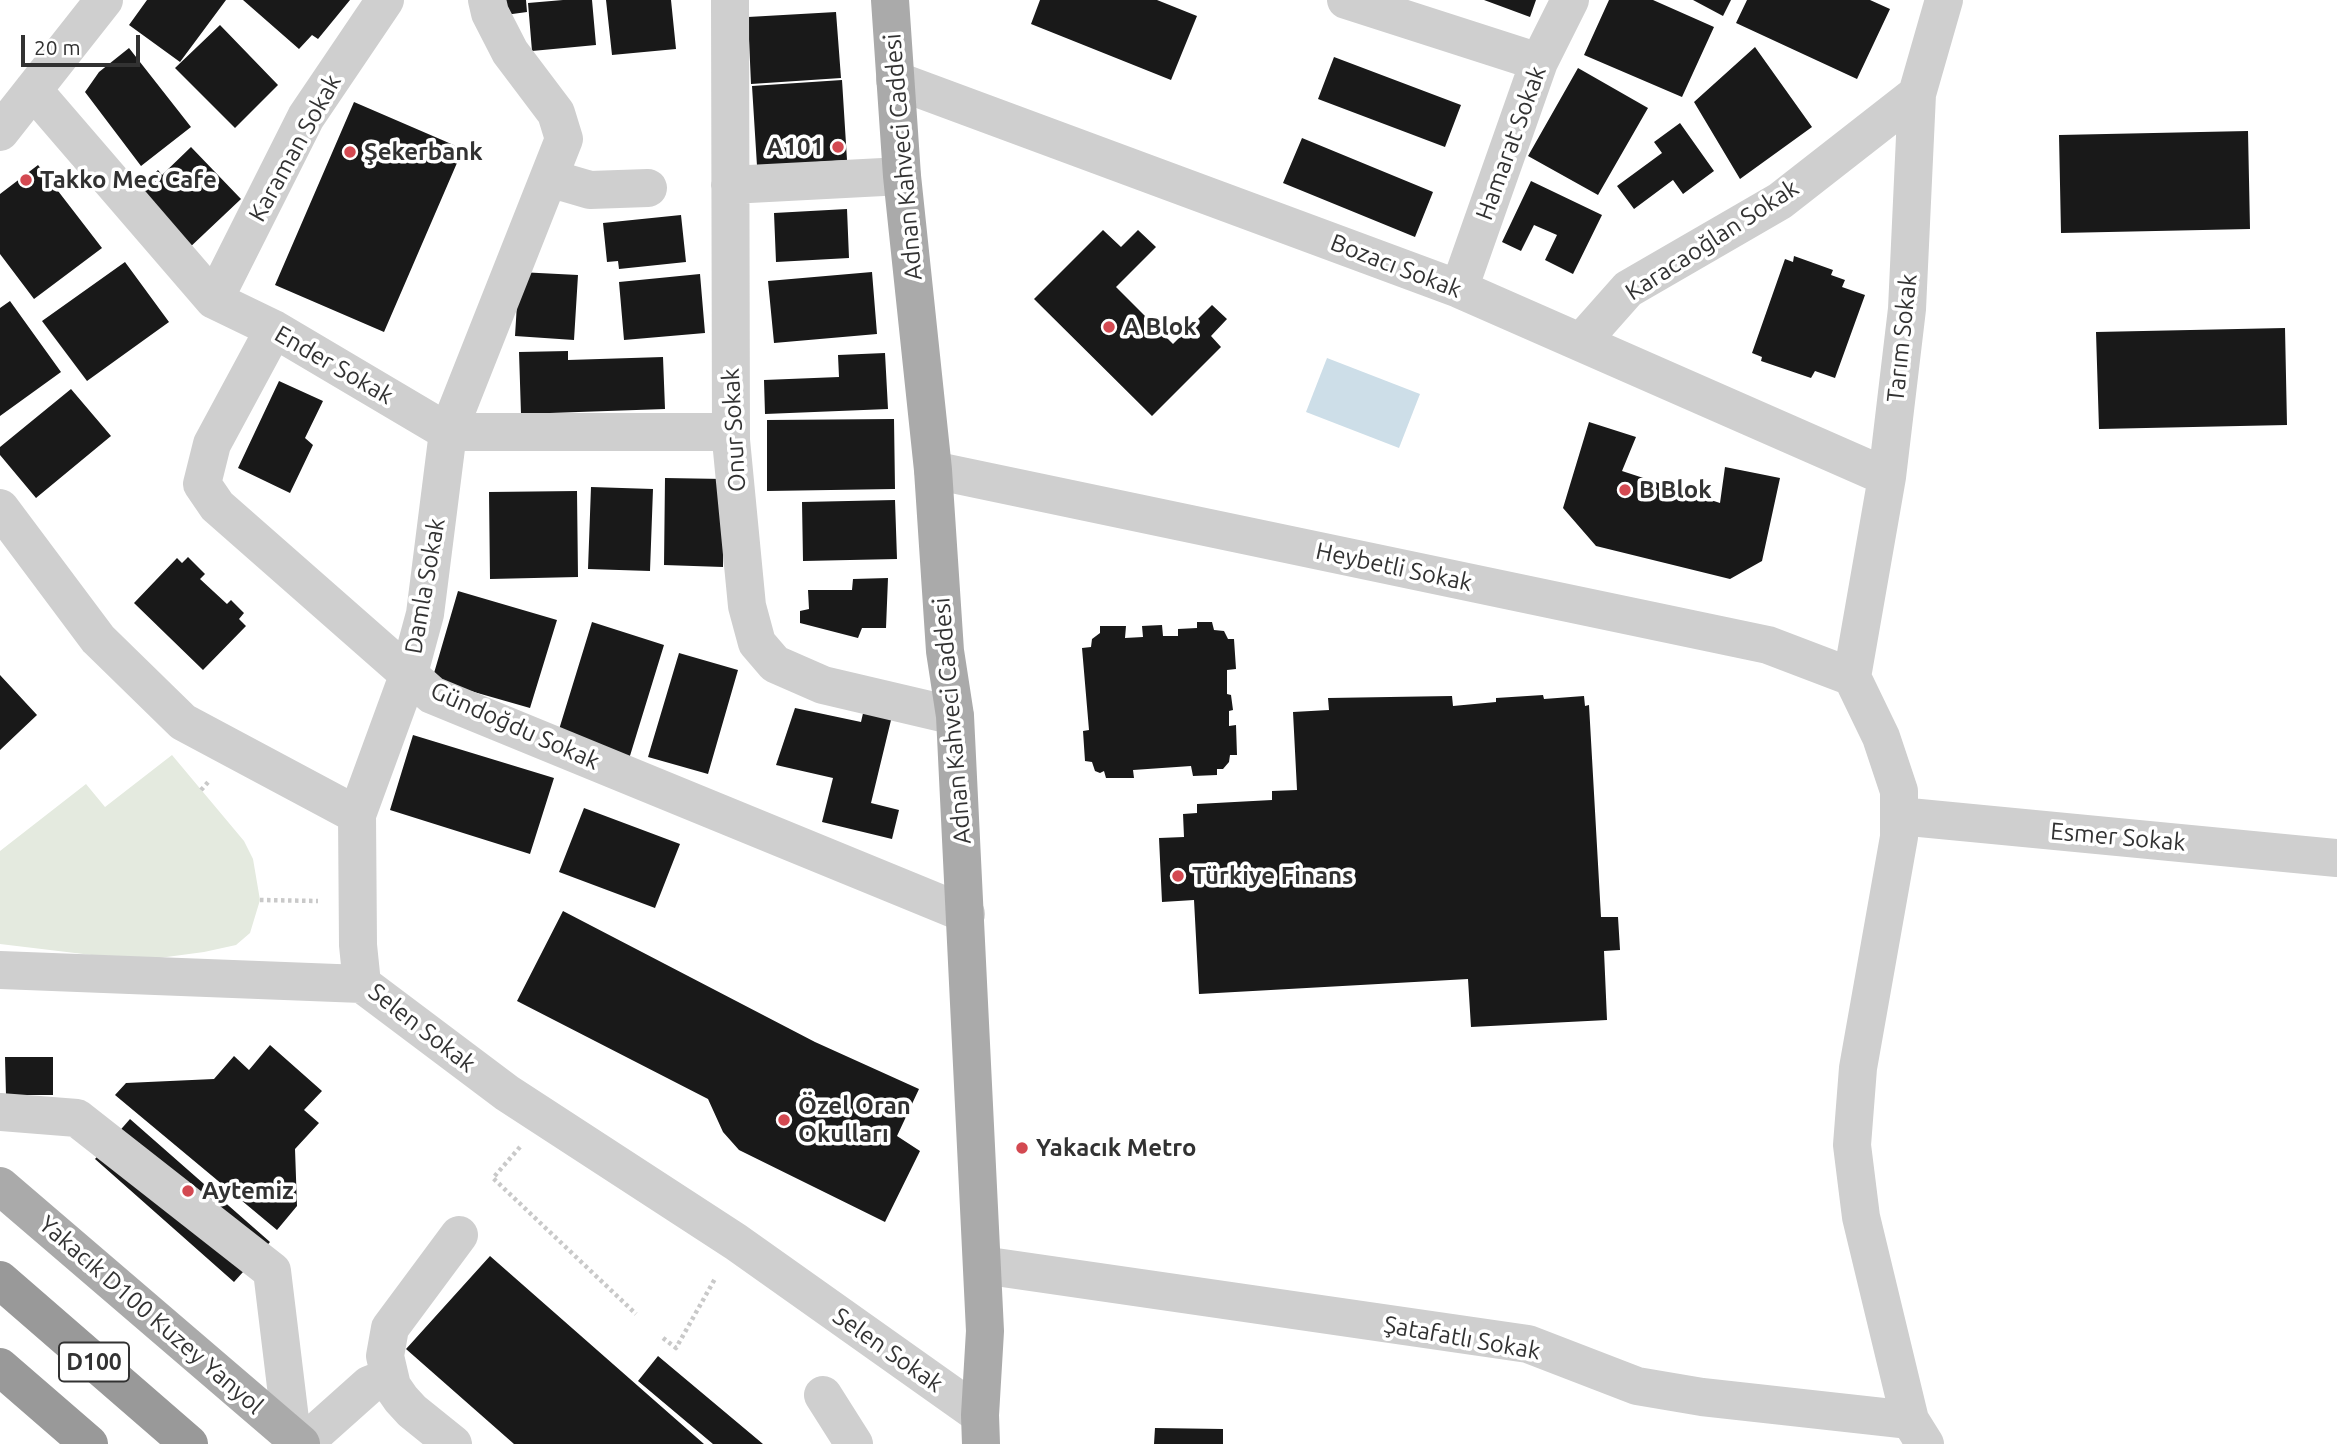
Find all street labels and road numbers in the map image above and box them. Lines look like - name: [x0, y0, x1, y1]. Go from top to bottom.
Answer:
- street label: Adnan Kahveci Caddesi: [878, 32, 928, 282]
- street label: Hamarat Sokak: [1470, 62, 1552, 224]
- street label: Karaman Sokak: [243, 69, 347, 227]
- street label: Karacaoğlan Sokak: [1620, 173, 1804, 307]
- street label: Bozacı Sokak: [1326, 228, 1466, 304]
- street label: Tarım Sokak: [1881, 272, 1923, 404]
- street label: Ender Sokak: [270, 319, 398, 411]
- street label: Onur Sokak: [716, 367, 752, 493]
- street label: Damla Sokak: [399, 516, 451, 656]
- street label: Heybetli Sokak: [1313, 536, 1475, 598]
- street label: Adnan Kahveci Caddesi: [927, 596, 977, 846]
- street label: Gündoğdu Sokak: [426, 676, 604, 776]
- street label: Esmer Sokak: [2049, 817, 2187, 857]
- street label: Selen Sokak: [363, 977, 481, 1079]
- street label: Yakacık D100 Kuzey Yanyol: [33, 1210, 269, 1420]
- street label: Selen Sokak: [827, 1302, 949, 1398]
- street label: Şatafatlı Sokak: [1382, 1310, 1542, 1366]
- road number: D100: [59, 1343, 129, 1382]

